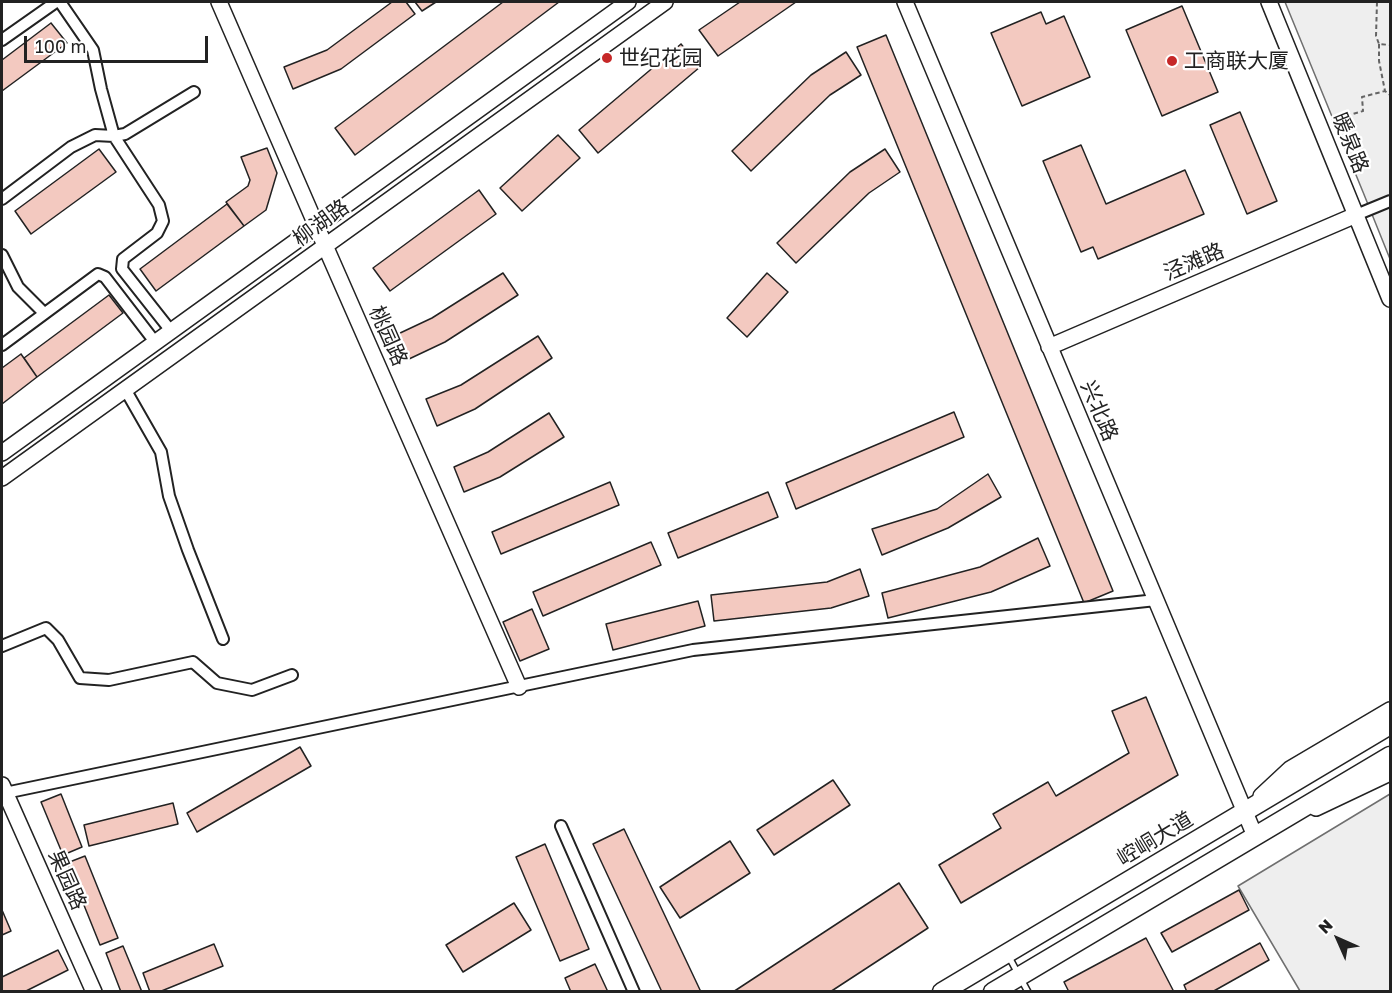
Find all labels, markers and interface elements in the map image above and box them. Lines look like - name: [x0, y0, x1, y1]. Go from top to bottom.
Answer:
- scale bar: [27, 24, 212, 62]
- text: 100 m: [35, 35, 86, 57]
- place label: 世纪花园: [619, 45, 703, 71]
- place label: 工商联大厦: [1184, 48, 1289, 74]
- marker: 世纪花园: [600, 51, 614, 65]
- marker: 工商联大厦: [1165, 54, 1179, 68]
- street label: 暖泉路: [1327, 109, 1373, 177]
- street label: 柳湖路: [288, 194, 354, 252]
- street label: 泾滩路: [1160, 238, 1228, 286]
- street label: 桃园路: [364, 302, 412, 370]
- street label: 兴北路: [1075, 377, 1123, 445]
- street label: 崆峒大道: [1113, 807, 1197, 871]
- street label: 果园路: [43, 846, 91, 914]
- north arrow: [1308, 909, 1368, 969]
- text: N: [1314, 915, 1337, 938]

